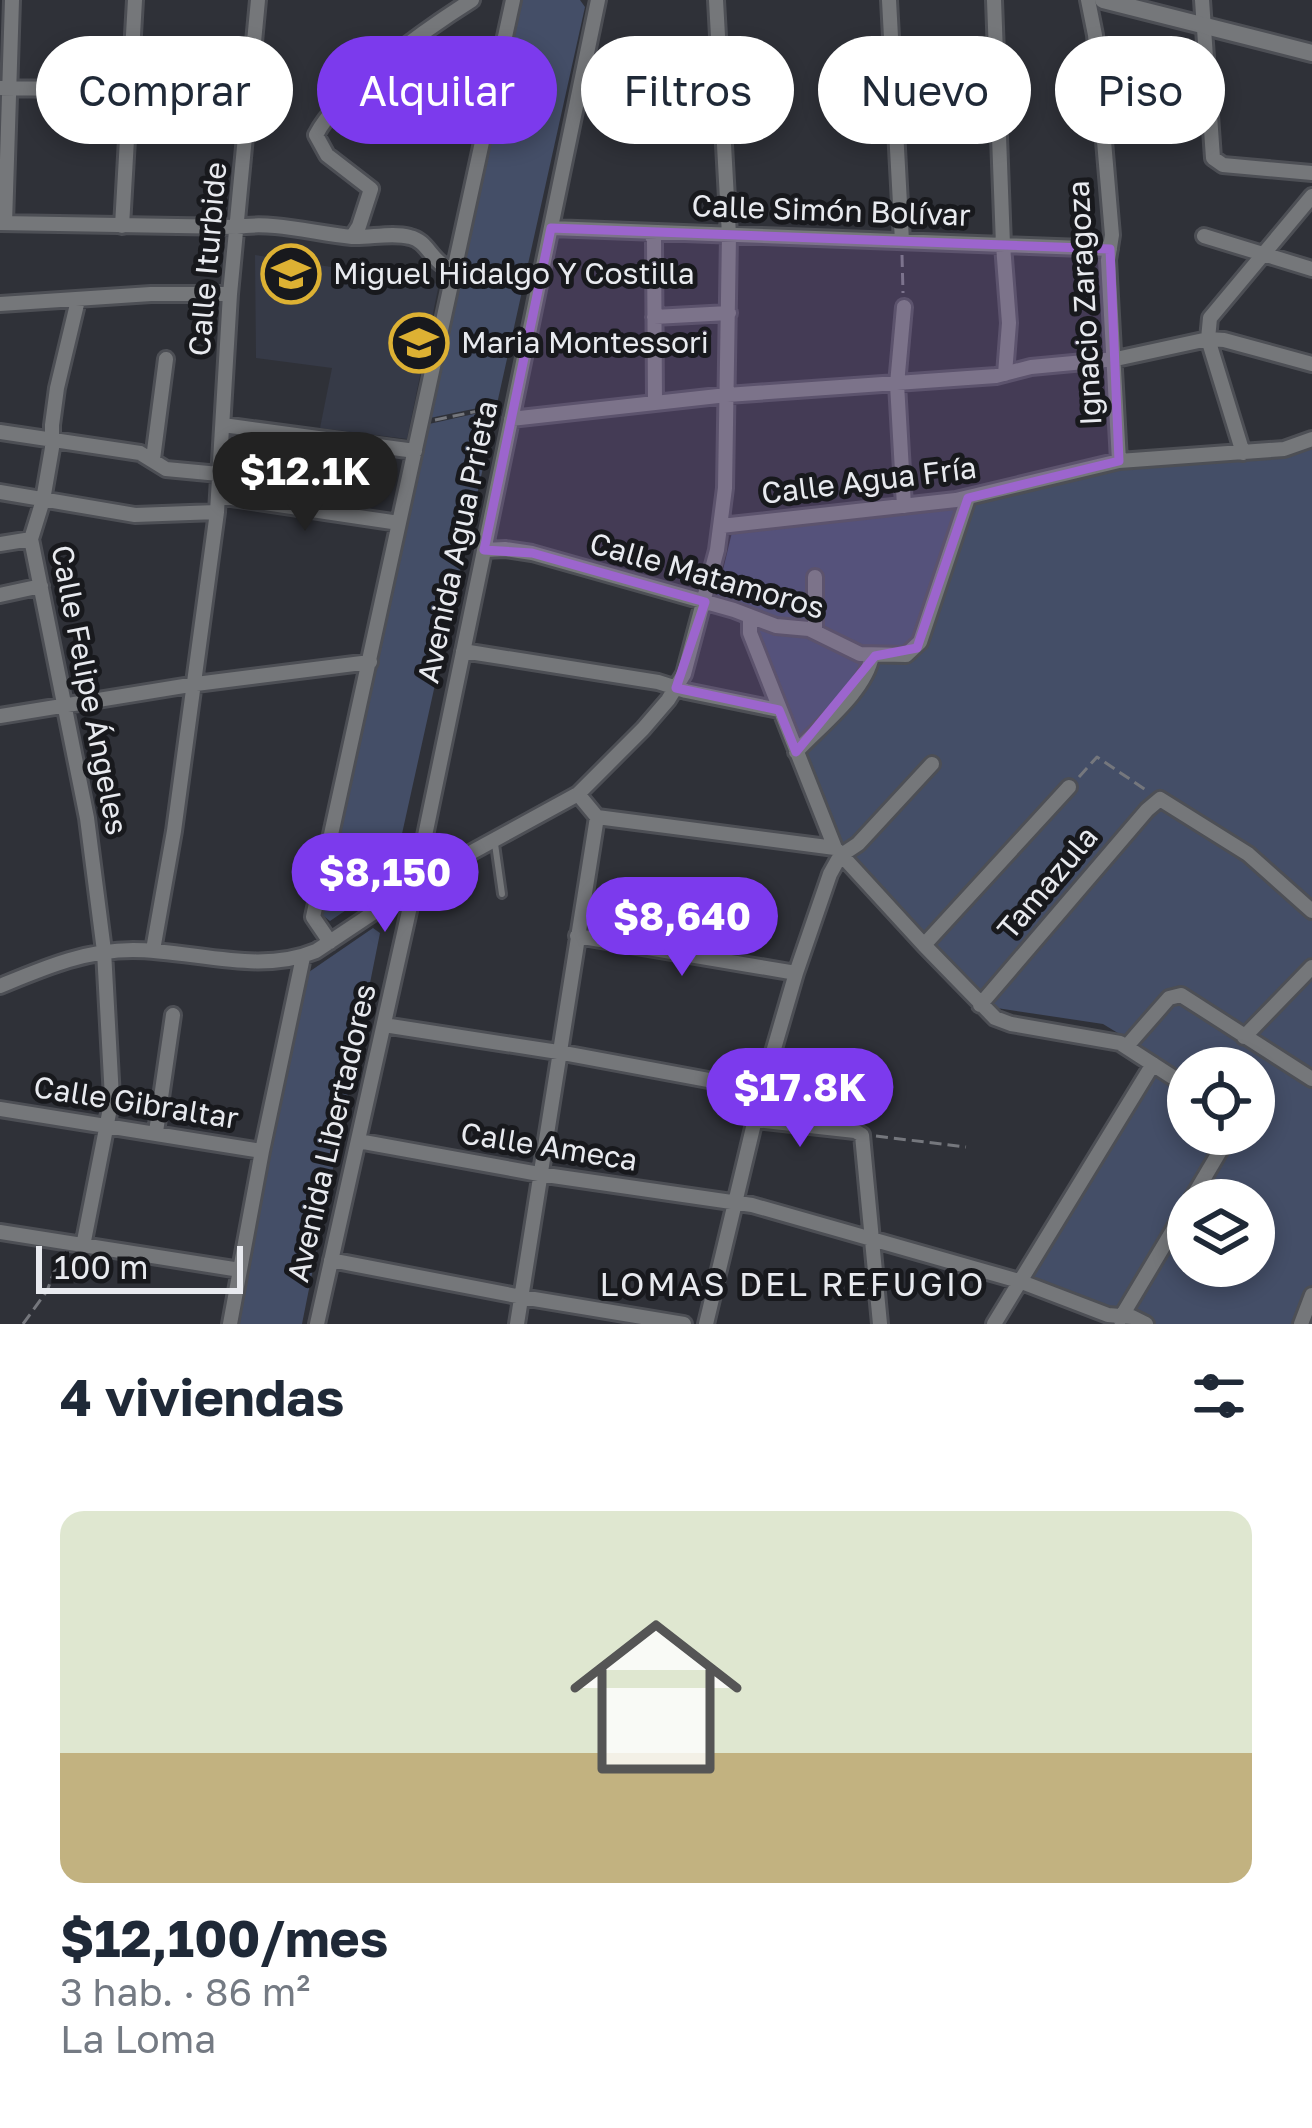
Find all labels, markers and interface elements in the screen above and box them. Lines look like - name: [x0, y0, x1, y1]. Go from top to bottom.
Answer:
- chip: Comprar: [36, 36, 293, 144]
- chip: Alquilar: [317, 36, 557, 144]
- chip: Filtros: [581, 36, 794, 144]
- chip: Nuevo: [818, 36, 1031, 144]
- chip: Piso: [1055, 36, 1225, 144]
- street label: Calle Iturbide: [181, 160, 233, 357]
- street label: Ignacio Zaragoza: [1060, 180, 1108, 426]
- street label: Calle Simón Bolívar: [691, 187, 971, 233]
- school or university icon: Miguel Hidalgo Y Costilla: [260, 243, 322, 305]
- place label: Miguel Hidalgo Y Costilla: [333, 255, 695, 291]
- school or university icon: Maria Montessori: [388, 312, 450, 374]
- place label: Maria Montessori: [461, 324, 709, 360]
- street label: Avenida Agua Prieta: [409, 397, 505, 686]
- pin: $12.1K: [207, 432, 403, 534]
- text: $12.1K: [240, 447, 370, 494]
- street label: Calle Agua Fría: [759, 449, 979, 511]
- street label: Calle Matamoros: [586, 524, 829, 626]
- street label: Calle Felipe Ángeles: [44, 542, 136, 838]
- street label: Tamazula: [990, 819, 1105, 946]
- pin: $8,150: [287, 833, 483, 935]
- text: $8,150: [319, 848, 451, 895]
- pin: $8,640: [584, 877, 780, 979]
- text: $8,640: [613, 892, 751, 939]
- street label: Avenida Libertadores: [279, 980, 383, 1285]
- map controls: [1167, 1047, 1275, 1287]
- button: locate: [1167, 1047, 1275, 1155]
- pin: $17.8K: [702, 1048, 898, 1150]
- text: $17.8K: [733, 1063, 867, 1110]
- street label: Calle Gibraltar: [31, 1068, 241, 1136]
- street label: Calle Ameca: [458, 1114, 640, 1178]
- button: layers: [1167, 1179, 1275, 1287]
- scale bar: [36, 1240, 243, 1293]
- text: 100 m: [54, 1247, 148, 1286]
- district label: LOMAS DEL REFUGIO: [599, 1264, 987, 1303]
- icon: filters: [1186, 1363, 1252, 1429]
- text: 4 viviendas: [60, 1366, 344, 1427]
- icon: home: [548, 1589, 764, 1805]
- text: $12,100/mes: [60, 1907, 388, 1968]
- text: 3 hab. · 86 m²: [60, 1968, 310, 2015]
- text: La Loma: [60, 2015, 216, 2062]

